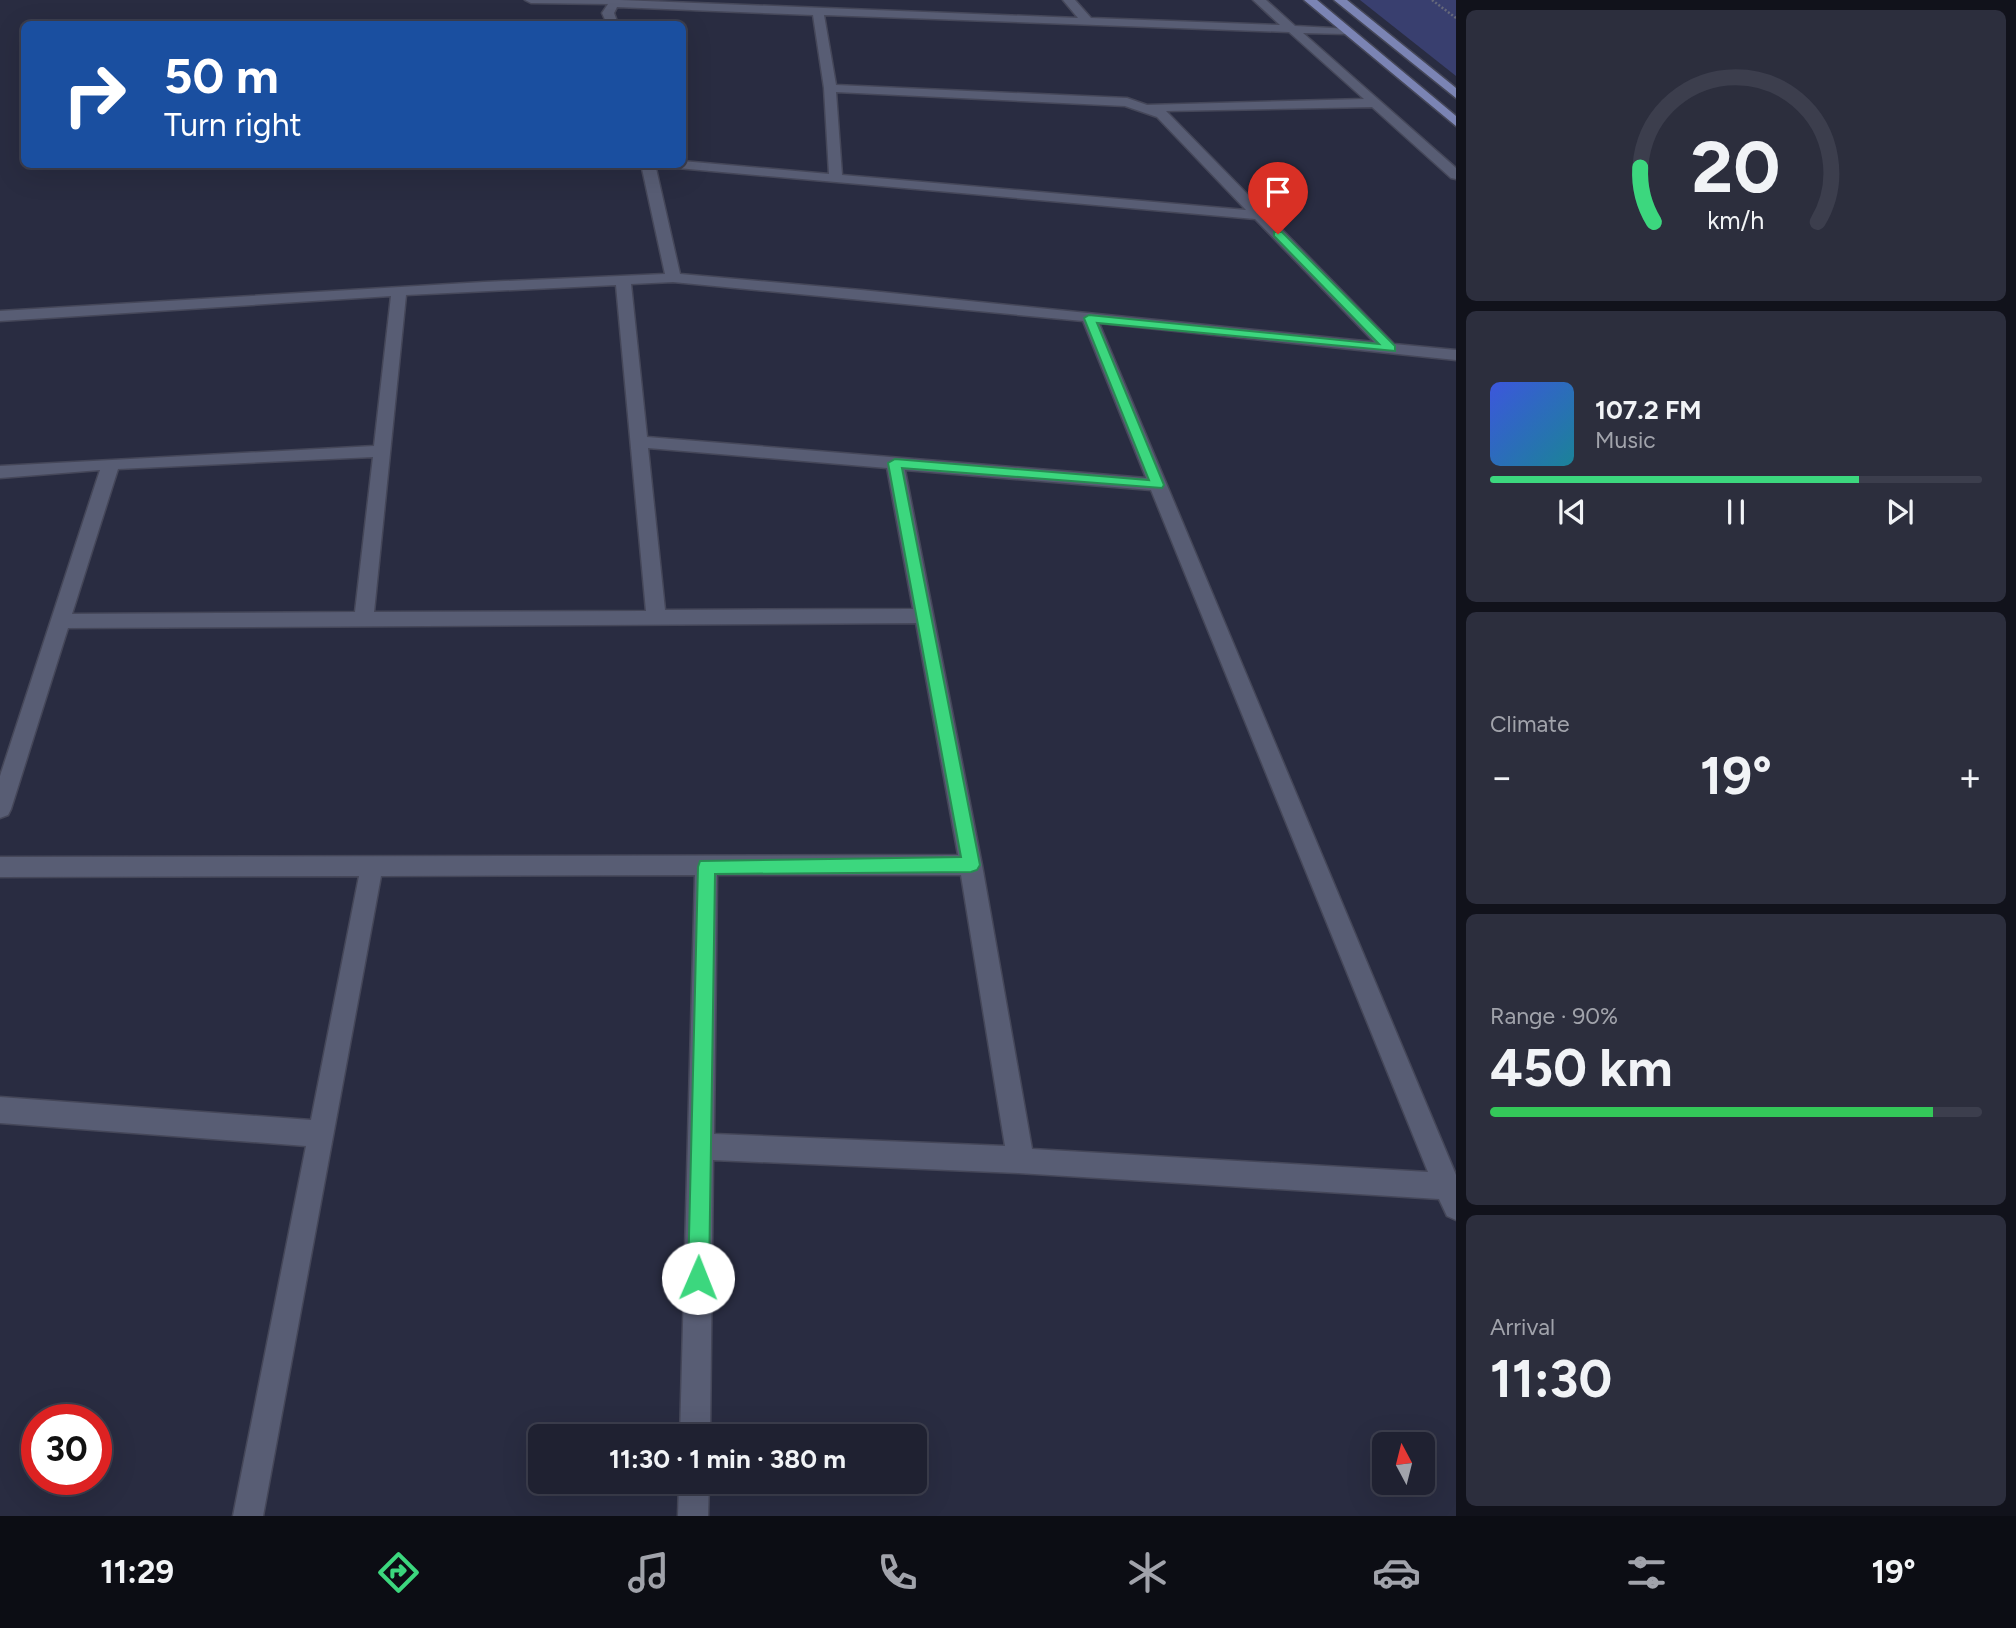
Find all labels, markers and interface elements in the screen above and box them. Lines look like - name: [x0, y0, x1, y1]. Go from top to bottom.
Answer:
- text: 50 m: [164, 46, 279, 105]
- icon: right: [49, 49, 140, 140]
- text: Turn right: [164, 106, 302, 144]
- text: 20: [1691, 123, 1781, 210]
- pin: [1248, 162, 1308, 234]
- icon: arrive: [1259, 173, 1297, 211]
- text: km/h: [1707, 204, 1765, 234]
- text: 107.2 FM: [1595, 394, 1702, 426]
- text: Music: [1595, 426, 1656, 454]
- icon: previous: [1553, 493, 1591, 531]
- icon: pause: [1717, 493, 1755, 531]
- icon: next: [1881, 493, 1919, 531]
- text: Climate: [1490, 710, 1569, 738]
- text: 19°: [1700, 745, 1772, 807]
- text: −: [1490, 754, 1514, 800]
- text: +: [1958, 754, 1982, 800]
- text: Range · 90%: [1490, 1002, 1618, 1030]
- text: 450 km: [1490, 1037, 1673, 1099]
- position arrow: [661, 1241, 735, 1315]
- text: Arrival: [1490, 1313, 1555, 1341]
- text: 11:30: [1490, 1348, 1612, 1410]
- speed limit sign: 30: [21, 1404, 112, 1495]
- north arrow: [1372, 1432, 1435, 1494]
- map controls: [1372, 1432, 1435, 1495]
- text: 11:30 · 1 min · 380 m: [609, 1443, 846, 1475]
- icon: directions: [374, 1548, 423, 1597]
- icon: music: [624, 1548, 673, 1597]
- icon: phone: [873, 1548, 922, 1597]
- icon: climate: [1123, 1548, 1172, 1597]
- icon: car: [1372, 1548, 1421, 1597]
- icon: filters: [1622, 1548, 1671, 1597]
- text: 11:29: [100, 1553, 174, 1591]
- text: 19°: [1871, 1553, 1916, 1591]

